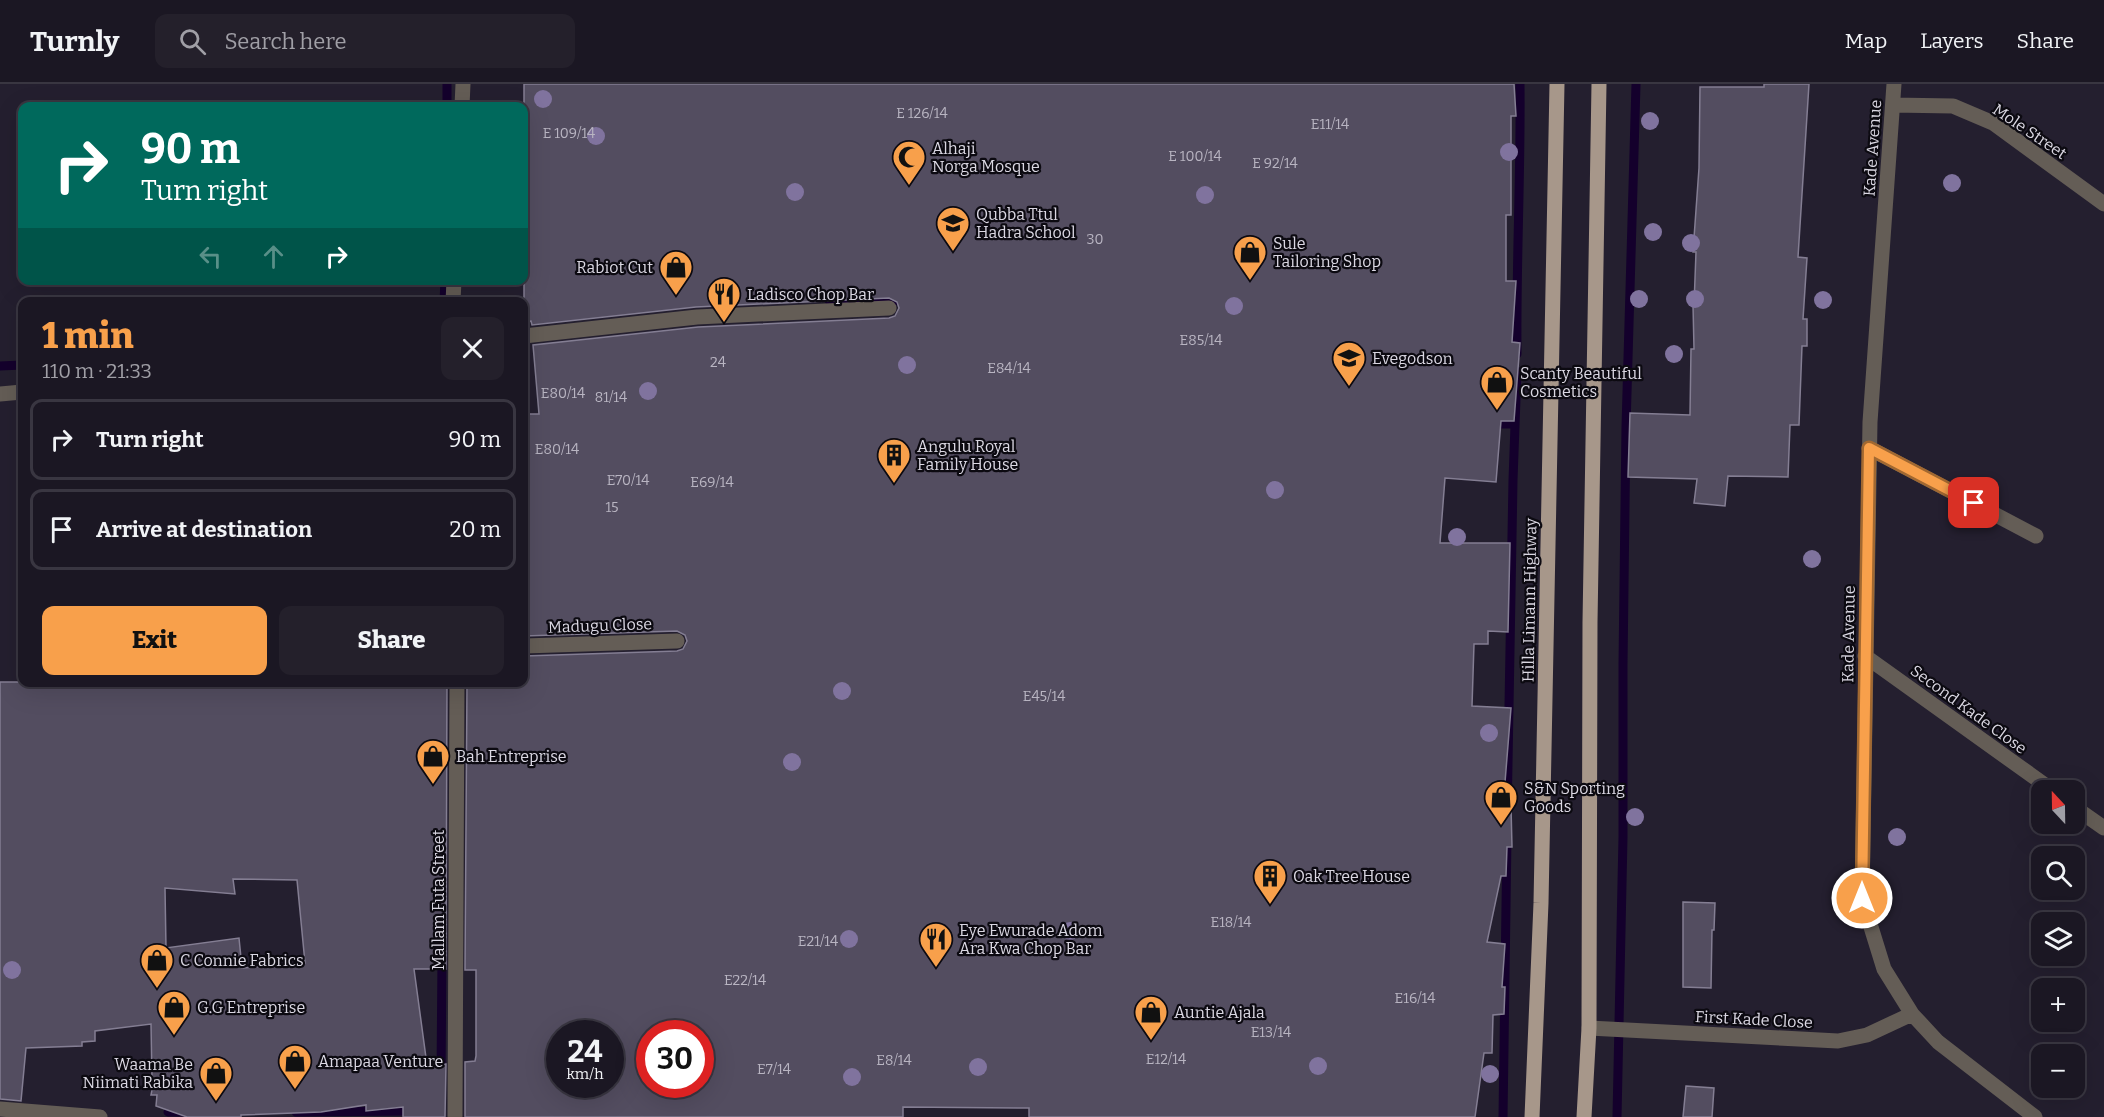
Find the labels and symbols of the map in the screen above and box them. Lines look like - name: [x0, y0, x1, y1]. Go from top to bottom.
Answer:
- street label: Kade Avenue: [1860, 99, 1885, 197]
- street label: Mole Street: [1989, 100, 2070, 163]
- house number: E 126/14: [896, 105, 948, 122]
- house number: E11/14: [1311, 116, 1349, 133]
- house number: E 109/14: [543, 125, 595, 142]
- mosque icon: Alhaji Norga Mosque: [891, 139, 927, 186]
- place label: Alhaji Norga Mosque: [932, 139, 1040, 176]
- house number: E 100/14: [1168, 148, 1222, 165]
- house number: E 92/14: [1252, 155, 1298, 172]
- school or university icon: Qubba Ttul Hadra School: [935, 205, 971, 252]
- place label: Qubba Ttul Hadra School: [976, 205, 1076, 242]
- house number: 30: [1087, 231, 1103, 248]
- shop icon: Sule Tailoring Shop: [1232, 234, 1268, 281]
- place label: Sule Tailoring Shop: [1273, 234, 1381, 271]
- shop icon: Rabiot Cut: [658, 249, 694, 296]
- place label: Rabiot Cut: [576, 258, 653, 277]
- restaurant icon: Ladisco Chop Bar: [706, 276, 742, 323]
- place label: Ladisco Chop Bar: [747, 285, 874, 304]
- house number: E85/14: [1180, 332, 1222, 349]
- school or university icon: Evegodson: [1331, 340, 1367, 387]
- place label: Evegodson: [1372, 349, 1453, 368]
- house number: 24: [710, 354, 726, 371]
- house number: E84/14: [987, 360, 1031, 377]
- shop icon: Scanty Beautiful Cosmetics: [1479, 364, 1515, 411]
- place label: Scanty Beautiful Cosmetics: [1520, 364, 1642, 401]
- house number: E80/14: [541, 385, 585, 402]
- house number: 81/14: [595, 389, 627, 406]
- building icon: Angulu Royal Family House: [876, 437, 912, 484]
- place label: Angulu Royal Family House: [917, 437, 1018, 474]
- house number: E80/14: [535, 441, 579, 458]
- house number: E70/14: [607, 472, 649, 489]
- house number: E69/14: [690, 474, 734, 491]
- pin: [1948, 477, 1999, 528]
- house number: 15: [605, 499, 619, 516]
- street label: Hilla Limann Highway: [1519, 517, 1540, 682]
- street label: Kade Avenue: [1838, 585, 1859, 683]
- street label: Madugu Close: [548, 614, 652, 637]
- street label: Second Kade Close: [1907, 661, 2031, 758]
- house number: E45/14: [1023, 688, 1065, 705]
- shop icon: Bah Entreprise: [415, 738, 451, 785]
- place label: Bah Entreprise: [456, 747, 567, 766]
- shop icon: S&N Sporting Goods: [1483, 779, 1519, 826]
- place label: S&N Sporting Goods: [1524, 779, 1625, 816]
- north arrow: [2031, 780, 2085, 834]
- street label: Mallam Futa Street: [429, 830, 448, 970]
- building icon: Oak Tree House: [1252, 858, 1288, 905]
- position arrow: [1830, 866, 1894, 930]
- place label: Oak Tree House: [1293, 867, 1410, 886]
- house number: E18/14: [1210, 914, 1252, 931]
- restaurant icon: Eye Ewurade Adom Ara Kwa Chop Bar: [918, 921, 954, 968]
- place label: Eye Ewurade Adom Ara Kwa Chop Bar: [959, 921, 1103, 958]
- house number: E21/14: [798, 933, 838, 950]
- shop icon: C Connie Fabrics: [139, 942, 175, 989]
- place label: C Connie Fabrics: [180, 951, 304, 970]
- house number: E22/14: [724, 972, 766, 989]
- shop icon: G.G Entreprise: [156, 989, 192, 1036]
- house number: E16/14: [1395, 990, 1435, 1007]
- shop icon: Auntie Ajala: [1133, 994, 1169, 1041]
- place label: G.G Entreprise: [197, 998, 305, 1017]
- place label: Auntie Ajala: [1174, 1003, 1265, 1022]
- street label: First Kade Close: [1695, 1007, 1813, 1032]
- speed limit sign: 30: [636, 1020, 714, 1098]
- house number: E13/14: [1251, 1024, 1291, 1041]
- shop icon: Amapaa Venture: [277, 1043, 313, 1090]
- house number: E12/14: [1146, 1051, 1186, 1068]
- place label: Amapaa Venture: [318, 1052, 443, 1071]
- house number: E8/14: [876, 1052, 912, 1069]
- place label: Waama Be Niimati Rabika: [83, 1055, 193, 1092]
- shop icon: Waama Be Niimati Rabika: [198, 1055, 234, 1102]
- house number: E7/14: [757, 1061, 791, 1078]

